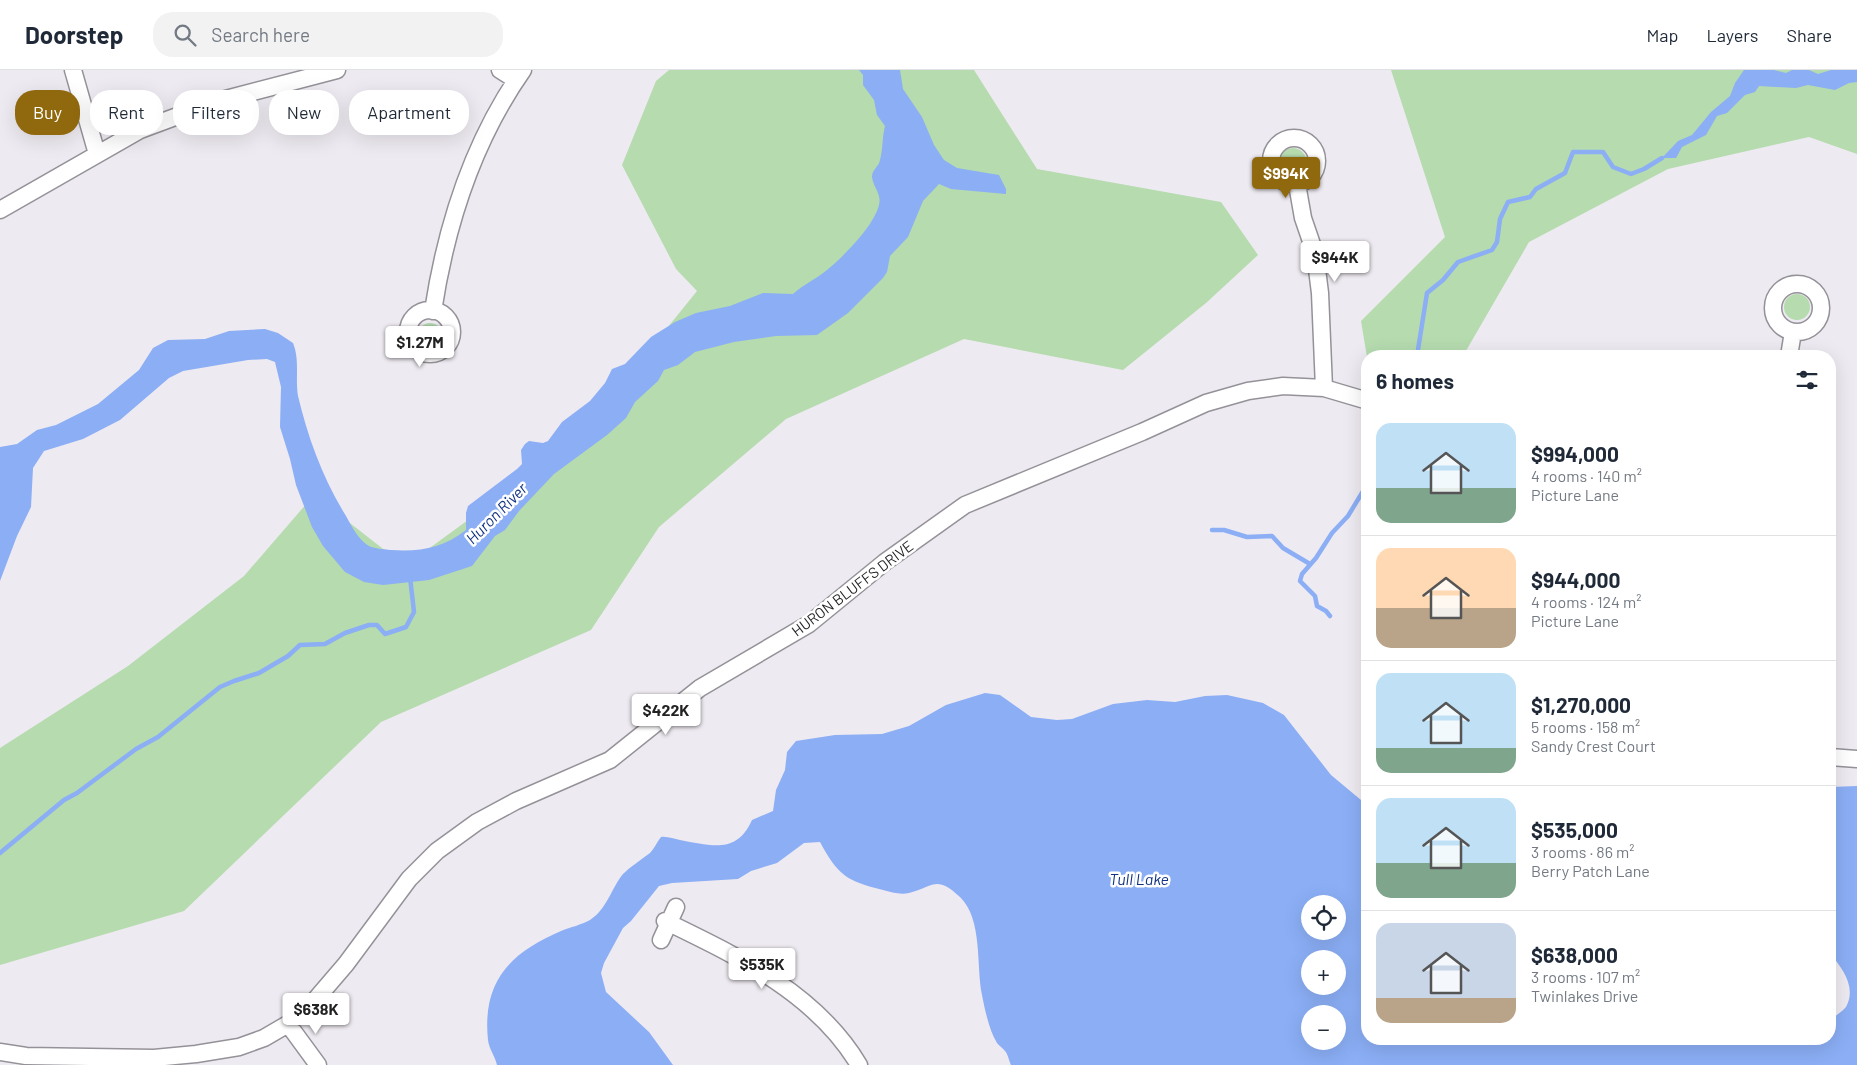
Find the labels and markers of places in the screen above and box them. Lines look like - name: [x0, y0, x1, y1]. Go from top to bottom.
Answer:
- pin: $994K: [1251, 156, 1321, 199]
- pin: $944K: [1300, 240, 1370, 283]
- pin: $1.27M: [379, 326, 461, 368]
- pin: $422K: [631, 694, 701, 736]
- pin: $535K: [727, 948, 797, 990]
- pin: $638K: [281, 992, 351, 1035]

